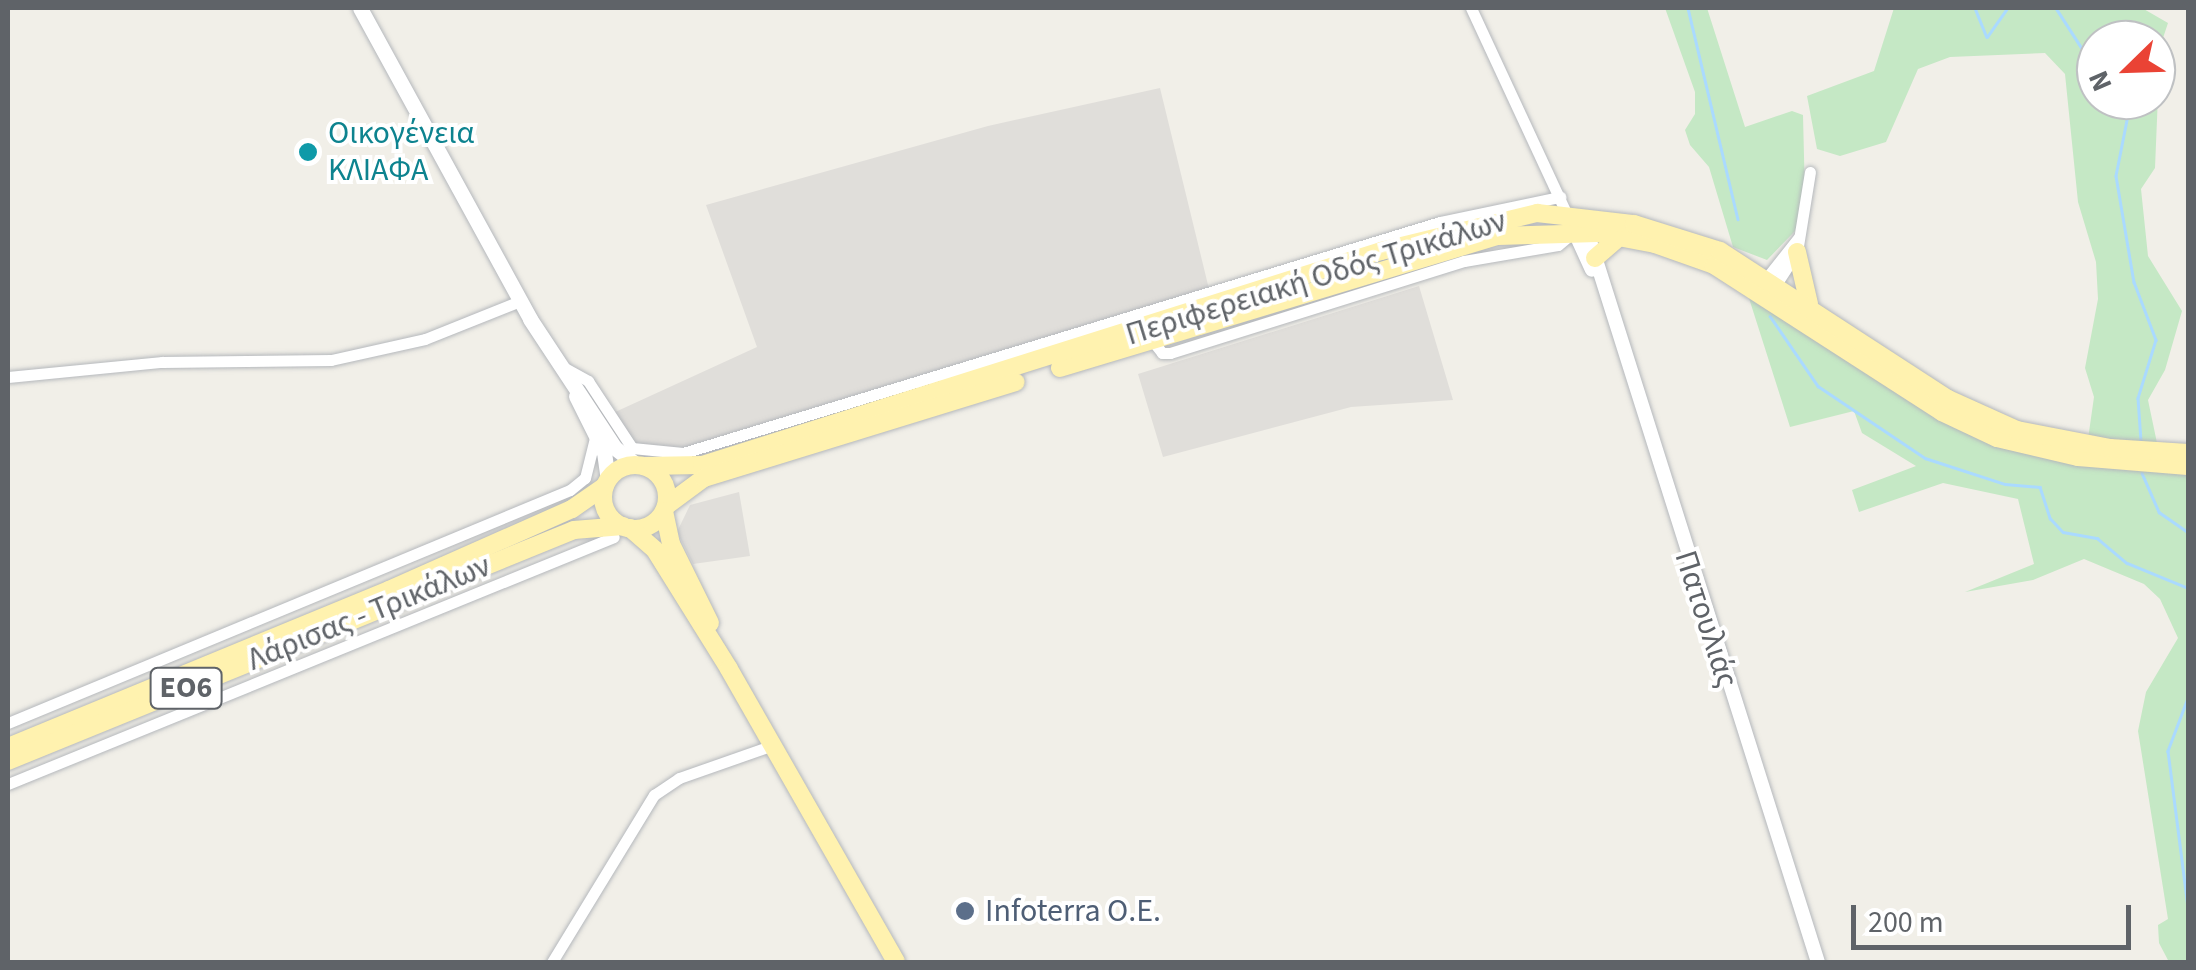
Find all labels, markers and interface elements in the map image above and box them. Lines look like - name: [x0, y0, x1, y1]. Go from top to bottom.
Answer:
- north arrow: [2076, 20, 2176, 120]
- text: N: [2078, 65, 2122, 97]
- place label: Οικογένεια ΚΛΙΑΦΑ: [328, 115, 474, 190]
- marker: Οικογένεια ΚΛΙΑΦΑ: [297, 141, 319, 163]
- street label: Περιφερειακή Οδός Τρικάλων: [1121, 202, 1511, 354]
- street label: Πατουλιάς: [1666, 546, 1746, 692]
- street label: Λάρισας - Τρικάλων: [242, 547, 496, 679]
- road number: ΕΟ6: [148, 663, 224, 713]
- scale bar: [1856, 885, 2136, 947]
- place label: Infoterra Ο.Ε.: [985, 892, 1161, 930]
- marker: Infoterra Ο.Ε.: [954, 900, 976, 922]
- text: 200 m: [1868, 901, 1944, 944]

